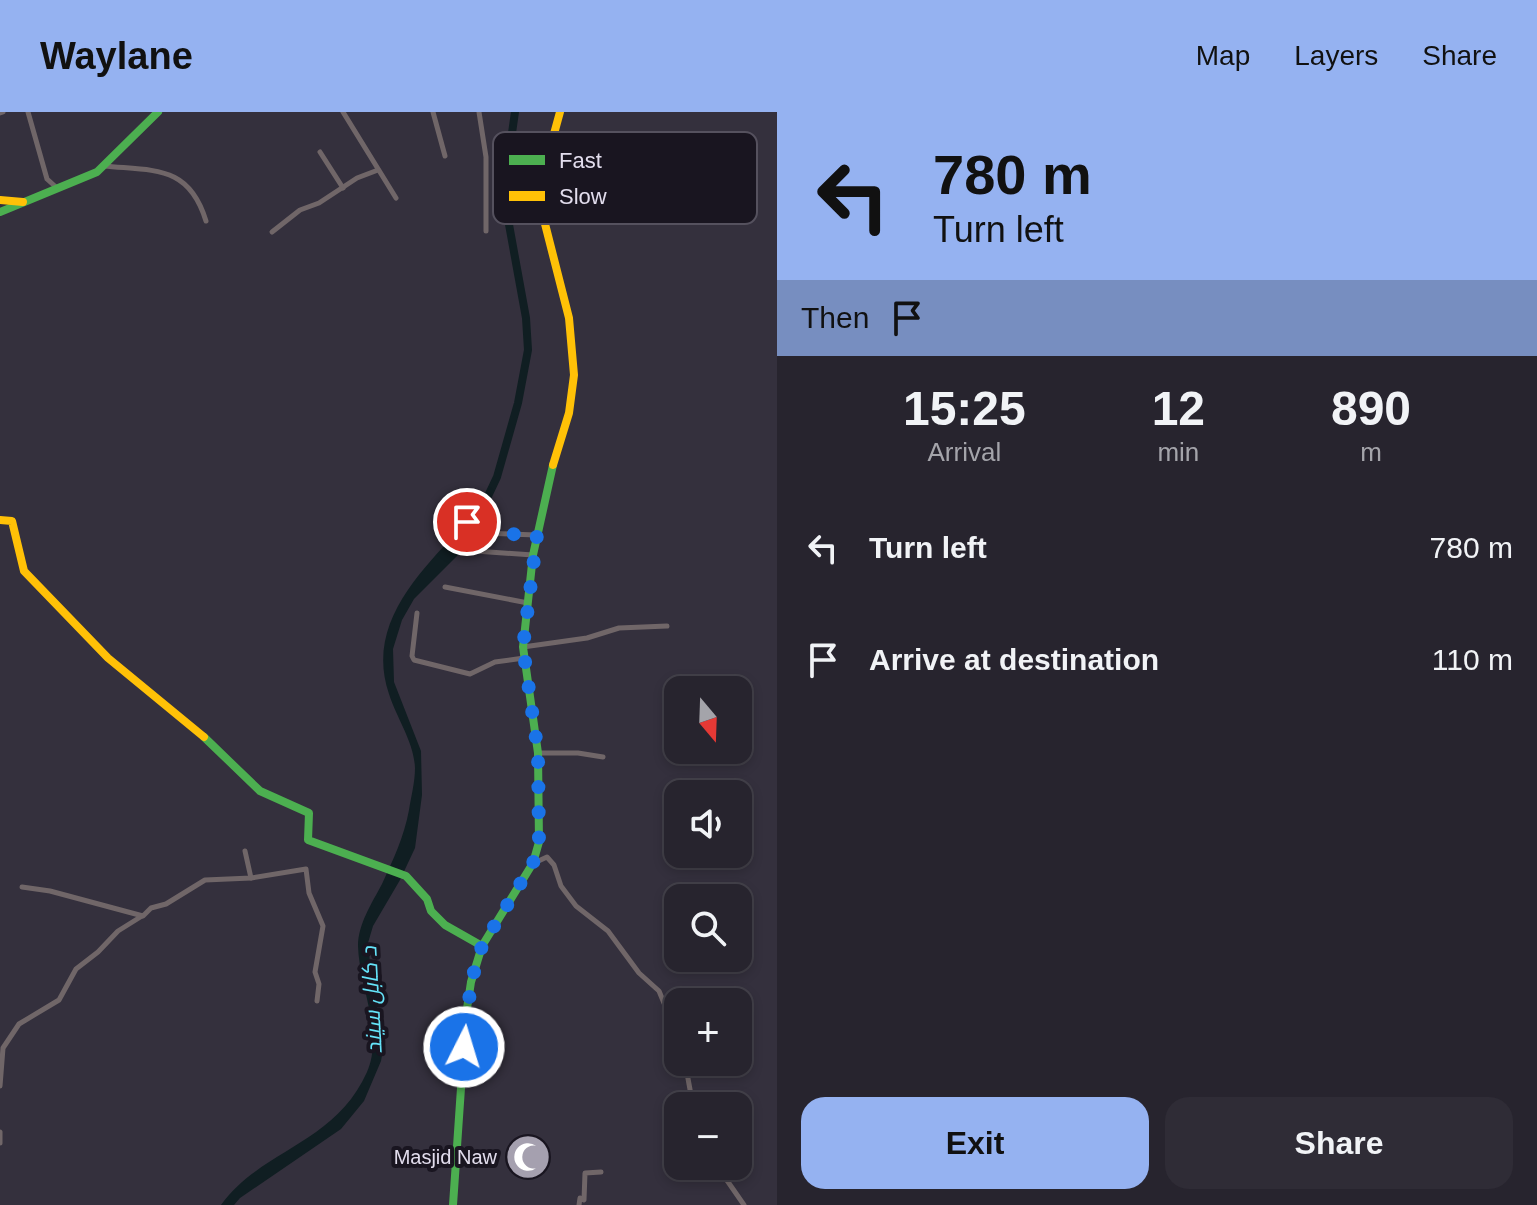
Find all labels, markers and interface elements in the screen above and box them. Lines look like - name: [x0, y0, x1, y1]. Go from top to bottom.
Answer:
- text: Waylane: [40, 35, 193, 77]
- text: Map: [1196, 40, 1250, 71]
- text: Layers: [1294, 40, 1378, 71]
- text: Share: [1422, 40, 1497, 71]
- legend: [493, 132, 757, 224]
- text: 780 m: [933, 143, 1092, 206]
- icon: left: [801, 144, 905, 248]
- text: Fast: [559, 148, 602, 173]
- text: Slow: [559, 184, 607, 209]
- text: Turn left: [933, 209, 1064, 250]
- icon: arrive: [885, 296, 929, 340]
- text: Then: [801, 301, 869, 334]
- text: 15:25: [903, 382, 1026, 435]
- text: 12: [1152, 382, 1205, 435]
- text: 890: [1331, 382, 1411, 435]
- text: Arrival: [927, 437, 1001, 467]
- text: min: [1157, 437, 1199, 467]
- text: m: [1360, 437, 1382, 467]
- pin: [433, 488, 501, 556]
- icon: arrive: [445, 500, 489, 544]
- icon: left: [801, 526, 845, 570]
- text: Turn left: [869, 531, 987, 564]
- text: 780 m: [1430, 531, 1513, 564]
- icon: arrive: [801, 638, 845, 682]
- text: Arrive at destination: [869, 643, 1159, 676]
- text: 110 m: [1432, 643, 1513, 676]
- north arrow: [664, 676, 752, 764]
- map controls: [664, 676, 752, 1180]
- button: sound: [664, 780, 752, 868]
- button: search: [664, 884, 752, 972]
- water label: د کابل سيند: [356, 944, 388, 1054]
- button: +: [664, 988, 752, 1076]
- position arrow: [422, 1005, 506, 1089]
- button: −: [664, 1092, 752, 1180]
- button: Exit: [801, 1097, 1149, 1189]
- button: Share: [1165, 1097, 1513, 1189]
- mosque icon: Masjid Naw: [504, 1133, 552, 1181]
- place label: Masjid Naw: [394, 1146, 498, 1168]

